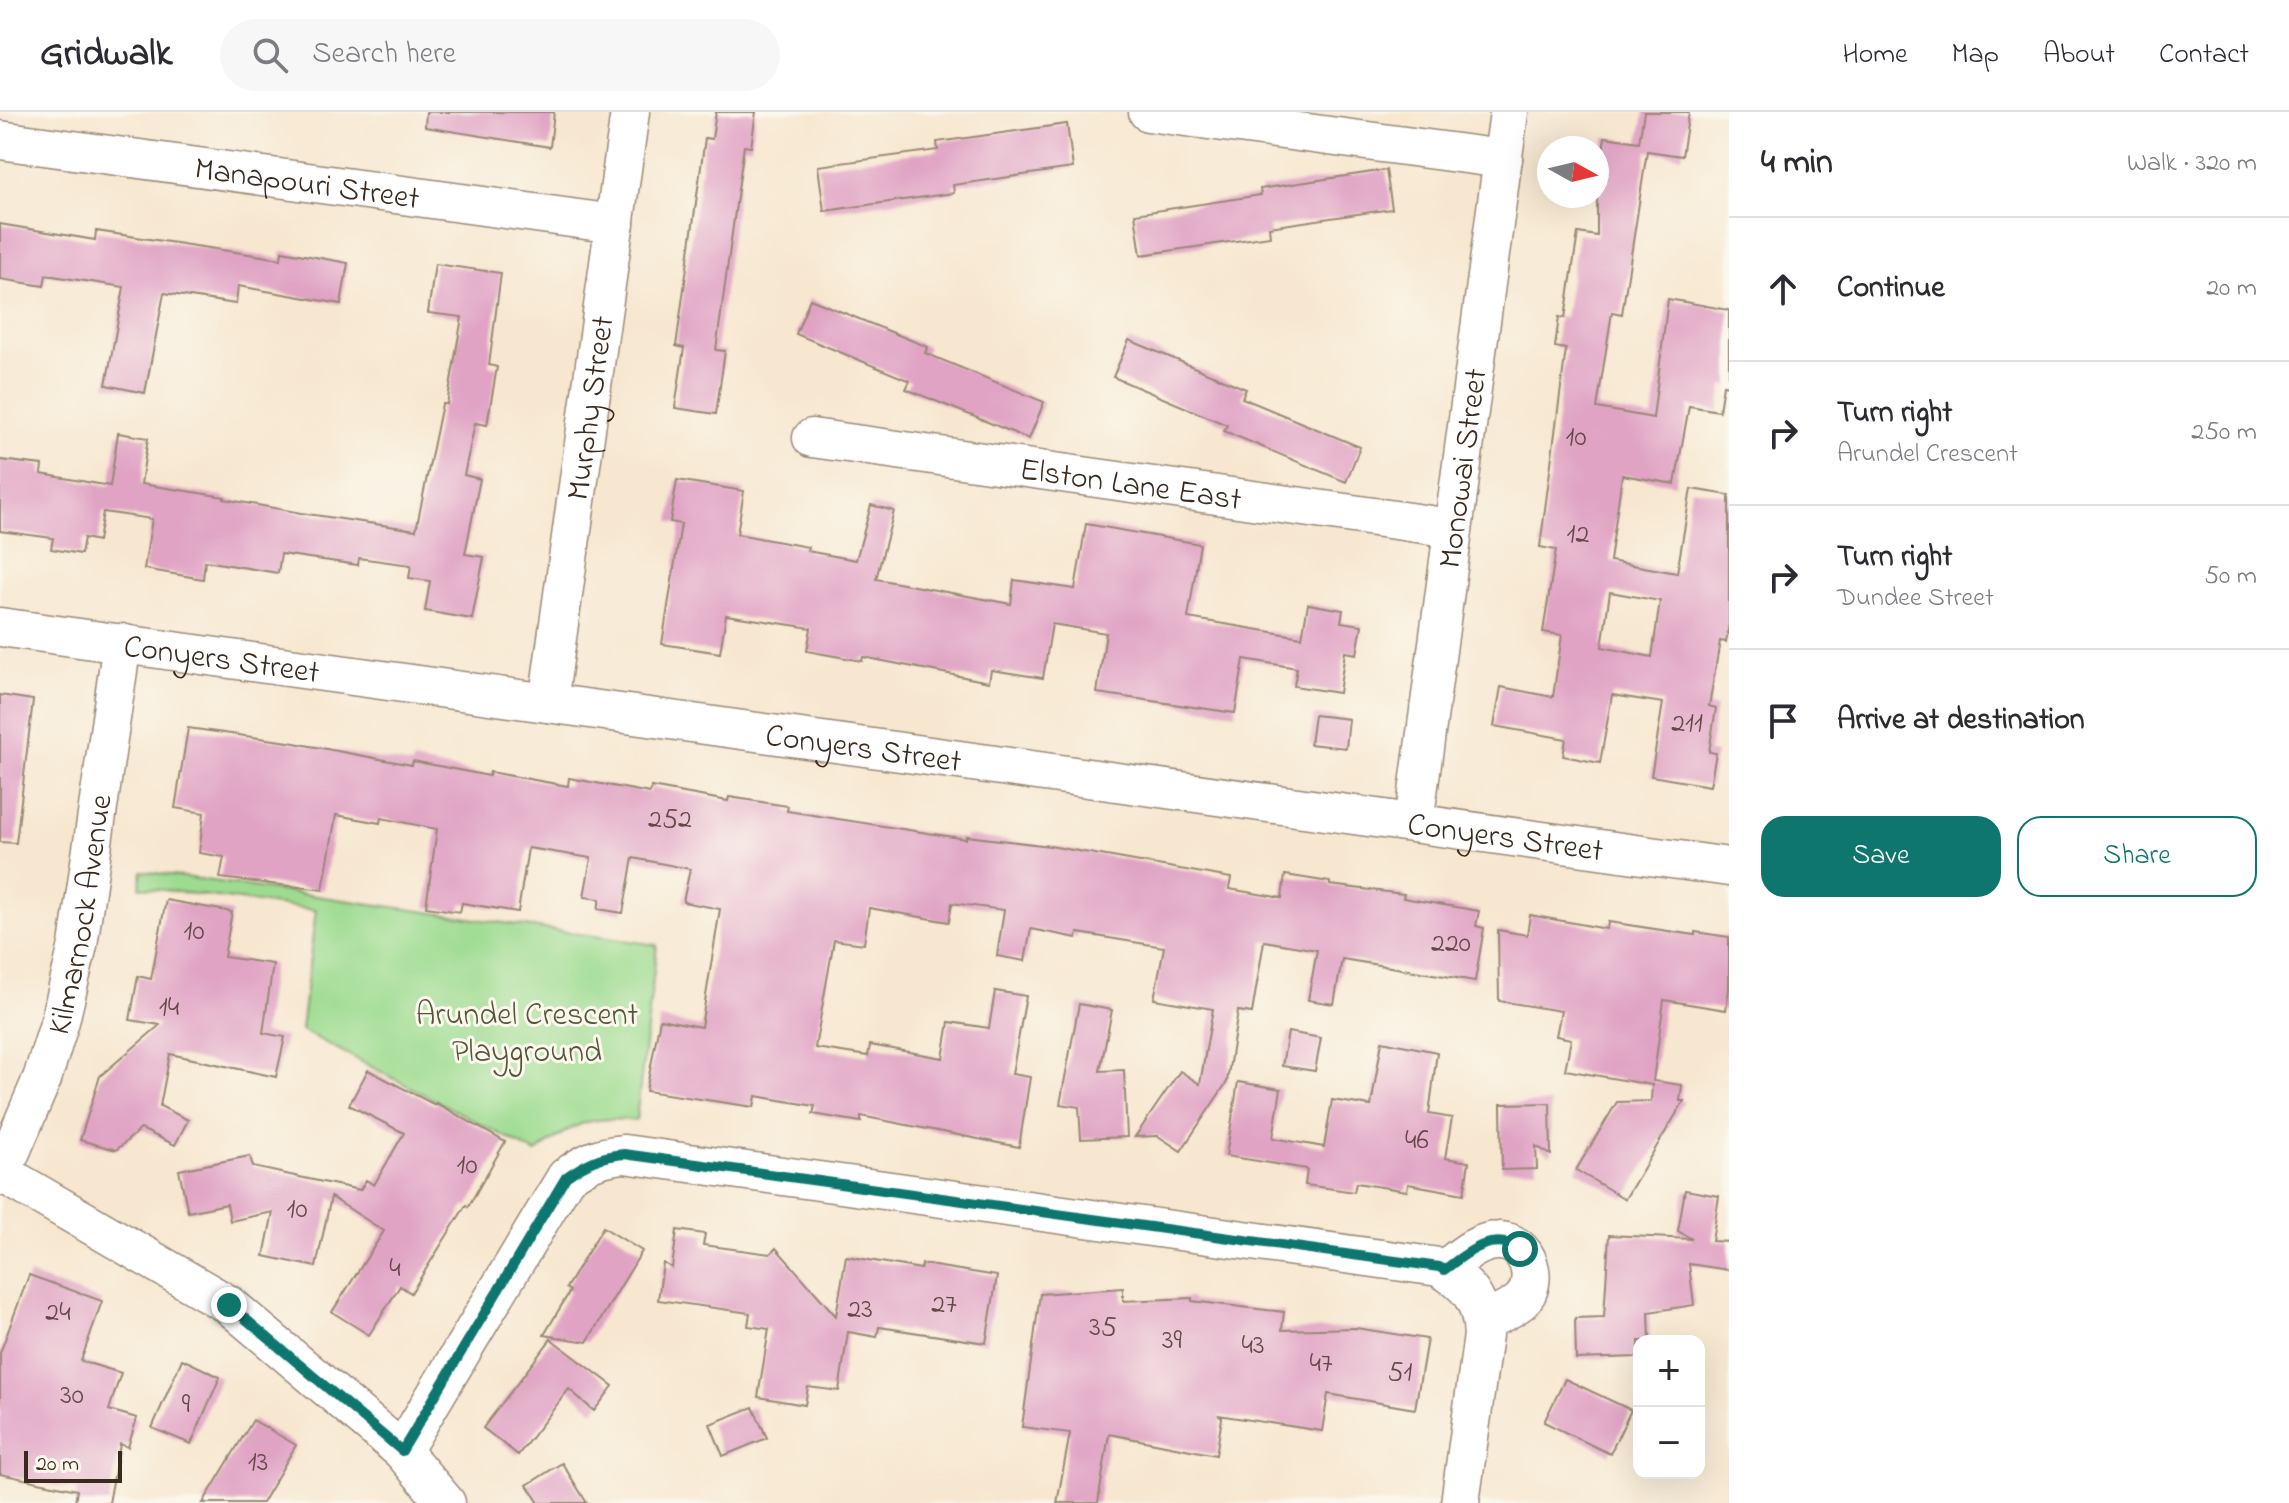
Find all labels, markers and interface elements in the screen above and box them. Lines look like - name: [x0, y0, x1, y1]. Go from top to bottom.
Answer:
- search box: [220, 19, 780, 91]
- text: Gridwalk: [40, 27, 172, 83]
- icon: search: [248, 33, 292, 77]
- text: Search here: [312, 33, 456, 77]
- text: Home: [1842, 35, 1908, 76]
- text: Map: [1952, 35, 1999, 76]
- text: About: [2043, 35, 2115, 76]
- text: Contact: [2159, 35, 2249, 76]
- north arrow: [1537, 136, 1609, 208]
- text: 4 min: [1761, 139, 1833, 189]
- text: Walk · 320 m: [2127, 145, 2257, 183]
- street label: Manapouri Street: [191, 147, 422, 224]
- icon: ahead: [1761, 267, 1805, 311]
- text: Continue: [1837, 267, 1945, 311]
- text: 20 m: [2206, 270, 2257, 308]
- street label: Murphy Street: [556, 313, 628, 504]
- street label: Monowai Street: [1428, 366, 1502, 571]
- text: Turn right: [1837, 392, 1952, 436]
- icon: right: [1761, 411, 1805, 455]
- text: 250 m: [2191, 414, 2257, 452]
- house number: 10: [1565, 418, 1587, 459]
- text: Arundel Crescent: [1837, 436, 2018, 474]
- street label: Elston Lane East: [1017, 447, 1244, 525]
- house number: 12: [1567, 515, 1589, 556]
- text: Turn right: [1837, 536, 1952, 580]
- icon: right: [1761, 555, 1805, 599]
- text: 50 m: [2204, 558, 2257, 596]
- text: Dundee Street: [1837, 580, 1994, 618]
- street label: Conyers Street: [121, 624, 322, 698]
- icon: arrive: [1761, 699, 1805, 743]
- text: Arrive at destination: [1837, 699, 2085, 743]
- house number: 211: [1671, 704, 1703, 745]
- street label: Conyers Street: [762, 714, 964, 787]
- street label: Kilmarnock Avenue: [37, 791, 127, 1041]
- house number: 252: [648, 800, 692, 841]
- street label: Conyers Street: [1404, 803, 1606, 876]
- button: Save: [1761, 816, 2001, 897]
- button: Share: [2017, 816, 2257, 897]
- house number: 10: [183, 912, 205, 953]
- house number: 220: [1431, 924, 1471, 965]
- house number: 14: [159, 988, 180, 1029]
- park label: Arundel Crescent Playground: [416, 993, 638, 1077]
- house number: 46: [1405, 1121, 1429, 1162]
- house number: 10: [456, 1146, 478, 1187]
- house number: 10: [286, 1190, 308, 1231]
- route start: [1502, 1231, 1538, 1267]
- house number: 4: [389, 1249, 401, 1290]
- house number: 27: [931, 1285, 957, 1326]
- route end: [211, 1287, 247, 1323]
- house number: 23: [847, 1290, 873, 1331]
- house number: 24: [45, 1293, 71, 1334]
- house number: 35: [1089, 1308, 1117, 1349]
- house number: 39: [1162, 1321, 1183, 1362]
- house number: 43: [1241, 1326, 1265, 1367]
- map controls: [1633, 1335, 1705, 1479]
- button: +: [1633, 1335, 1705, 1407]
- house number: 47: [1309, 1344, 1333, 1385]
- house number: 51: [1388, 1353, 1413, 1394]
- house number: 30: [60, 1376, 84, 1417]
- house number: 9: [182, 1385, 191, 1426]
- button: −: [1633, 1407, 1705, 1479]
- house number: 13: [248, 1443, 268, 1484]
- scale bar: [24, 1447, 122, 1483]
- text: 20 m: [36, 1449, 79, 1481]

